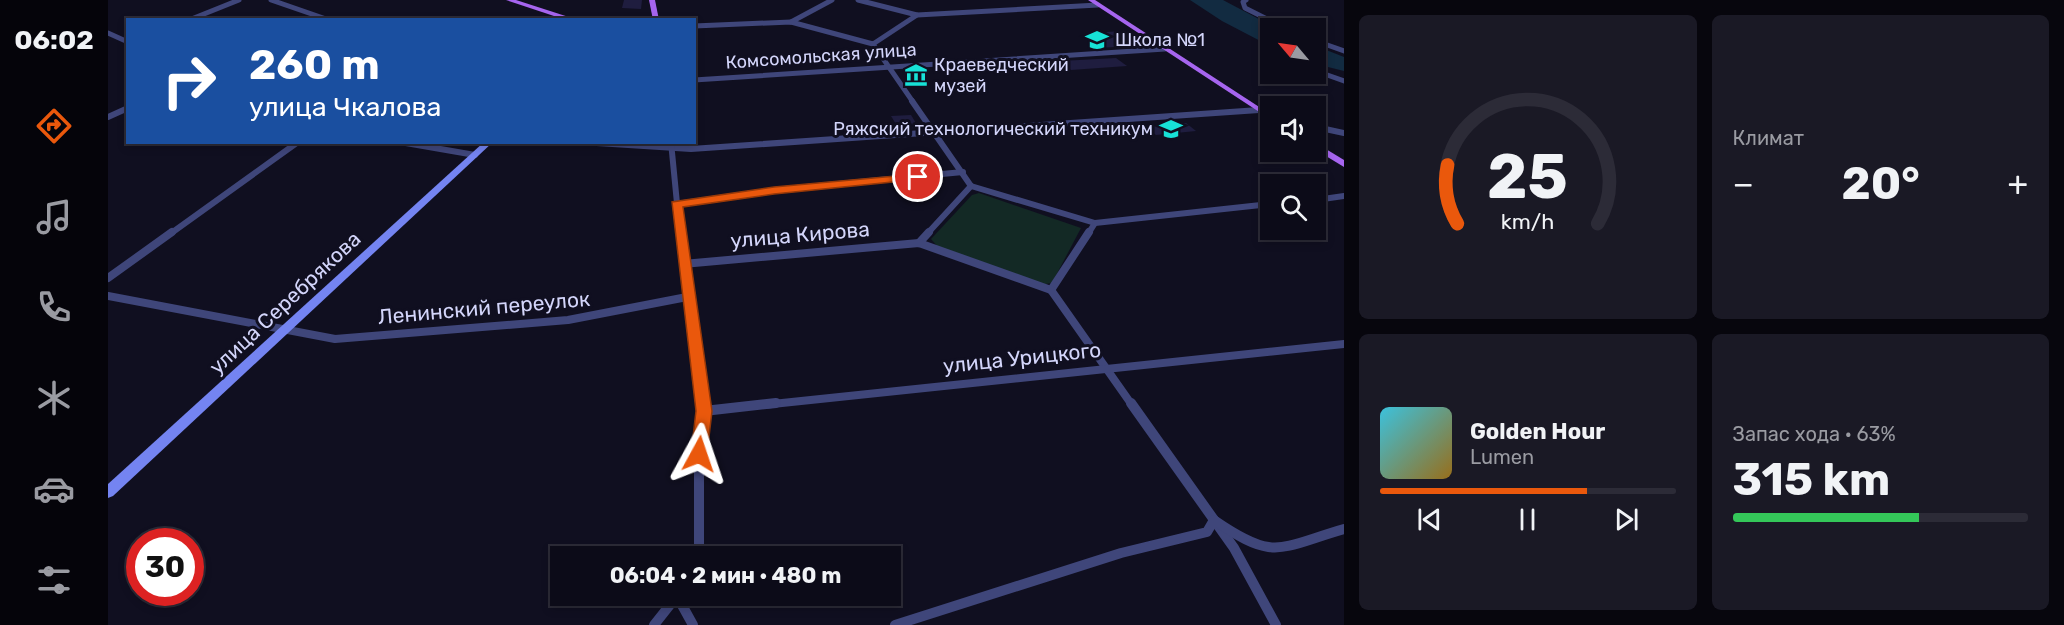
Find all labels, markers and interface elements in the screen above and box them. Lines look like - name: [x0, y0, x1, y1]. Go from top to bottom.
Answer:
- north arrow: [1260, 18, 1326, 84]
- map controls: [1260, 18, 1326, 240]
- text: 06:02: [14, 24, 94, 56]
- school or university icon: Школа №1: [1084, 27, 1110, 53]
- place label: Школа №1: [1115, 29, 1205, 51]
- street label: Комсомольская улица: [725, 38, 917, 74]
- text: 260 m: [249, 40, 380, 90]
- icon: right: [150, 42, 228, 120]
- place label: Краеведческий музей: [934, 54, 1069, 97]
- museum icon: Краеведческий музей: [903, 62, 929, 88]
- text: улица Чкалова: [249, 91, 442, 123]
- button: sound: [1260, 96, 1326, 162]
- icon: directions: [33, 105, 75, 147]
- school or university icon: Ряжский технологический техникум: [1158, 116, 1184, 142]
- place label: Ряжский технологический техникум: [833, 118, 1153, 140]
- text: Климат: [1733, 126, 1804, 150]
- text: 25: [1487, 140, 1568, 214]
- pin: [892, 151, 943, 202]
- text: 20°: [1842, 157, 1920, 210]
- icon: arrive: [901, 160, 934, 193]
- text: −: [1733, 164, 1754, 203]
- text: +: [2007, 164, 2028, 203]
- button: search: [1260, 174, 1326, 240]
- icon: music: [33, 196, 75, 238]
- text: km/h: [1501, 209, 1555, 234]
- street label: улица Кирова: [729, 216, 871, 253]
- street label: улица Серебрякова: [204, 226, 366, 379]
- icon: phone: [33, 286, 75, 328]
- street label: Ленинский переулок: [377, 286, 591, 329]
- street label: улица Урицкого: [942, 337, 1102, 378]
- icon: climate: [33, 377, 75, 419]
- text: Golden Hour: [1470, 418, 1605, 445]
- position arrow: [667, 422, 731, 486]
- text: Запас хода · 63%: [1733, 422, 1896, 446]
- text: Lumen: [1470, 445, 1534, 469]
- text: 315 km: [1733, 453, 1890, 506]
- icon: car: [33, 468, 75, 510]
- icon: previous: [1413, 503, 1446, 536]
- icon: pause: [1511, 503, 1544, 536]
- icon: next: [1610, 503, 1643, 536]
- speed limit sign: 30: [126, 528, 204, 606]
- icon: filters: [33, 559, 75, 601]
- text: 06:04 · 2 мин · 480 m: [610, 562, 841, 589]

